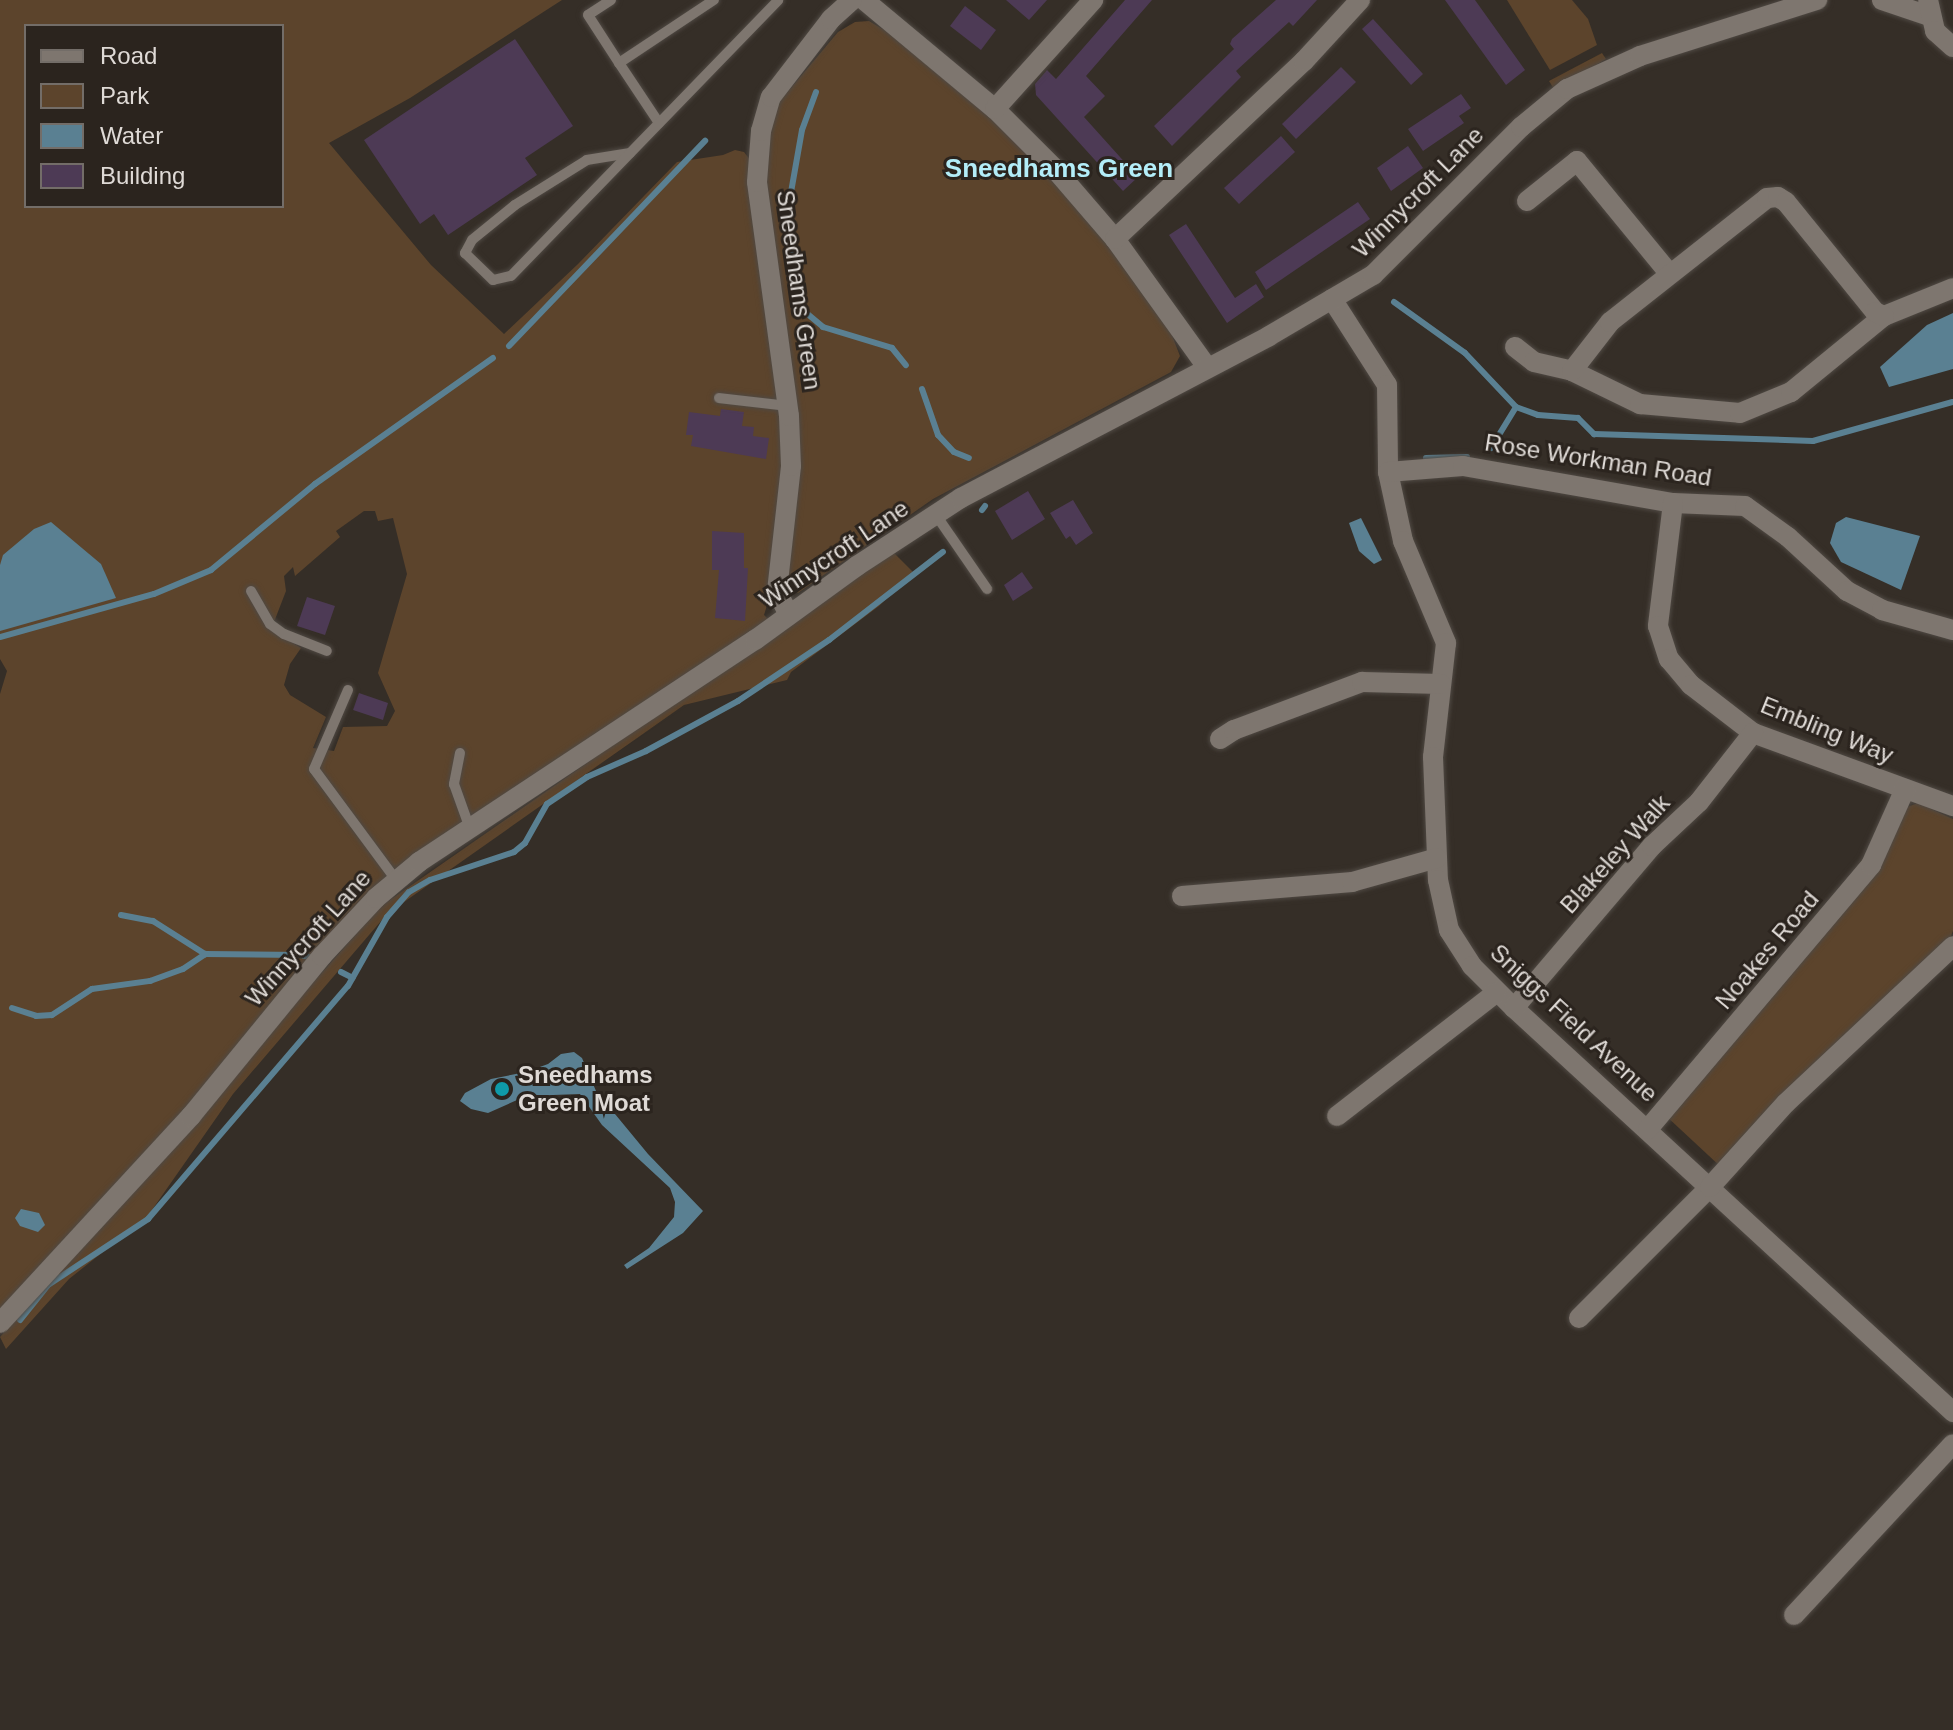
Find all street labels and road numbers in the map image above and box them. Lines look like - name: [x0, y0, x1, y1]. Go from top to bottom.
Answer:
- street label: Winnycroft Lane: [1347, 121, 1489, 263]
- street label: Sneedhams Green: [771, 188, 827, 392]
- street label: Rose Workman Road: [1483, 428, 1713, 492]
- street label: Winnycroft Lane: [754, 494, 914, 614]
- street label: Embling Way: [1756, 690, 1898, 770]
- street label: Blakeley Walk: [1554, 789, 1676, 919]
- street label: Winnycroft Lane: [239, 864, 377, 1012]
- street label: Noakes Road: [1709, 885, 1825, 1015]
- street label: Sniggs Field Avenue: [1484, 938, 1664, 1108]

